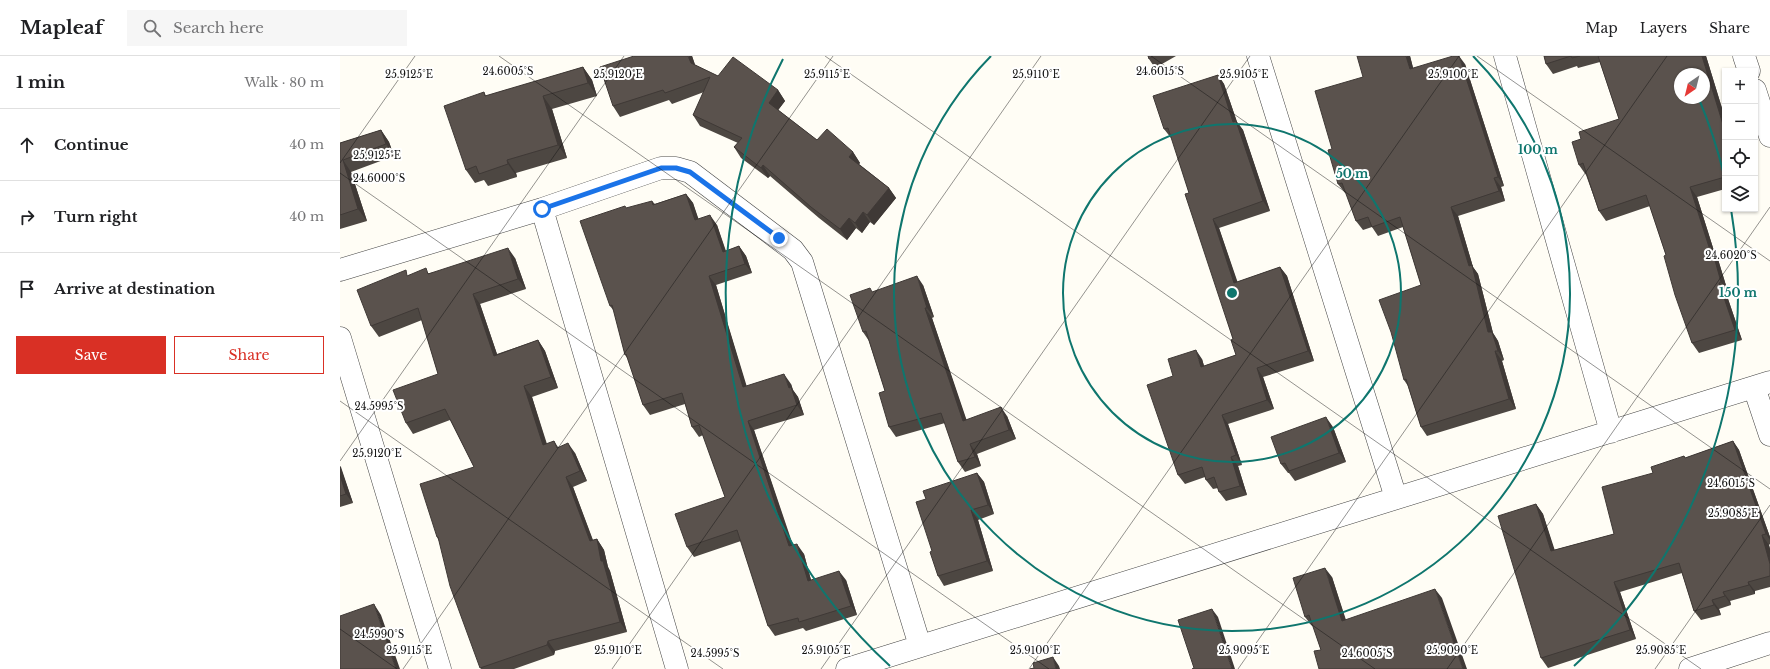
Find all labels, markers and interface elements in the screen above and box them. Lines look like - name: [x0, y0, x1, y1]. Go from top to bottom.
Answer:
- search box: [127, 10, 407, 46]
- text: Mapleaf: [20, 16, 103, 39]
- icon: search: [141, 17, 163, 39]
- text: Search here: [173, 18, 264, 37]
- text: Map: [1585, 19, 1618, 37]
- text: Layers: [1640, 19, 1687, 37]
- text: Share: [1709, 19, 1750, 37]
- text: 24.6005°S: [483, 65, 533, 78]
- text: 24.6015°S: [1136, 65, 1184, 78]
- text: 25.9125°E: [385, 68, 433, 81]
- text: 25.9120°E: [593, 68, 643, 81]
- text: 25.9115°E: [804, 68, 850, 81]
- text: 25.9110°E: [1012, 68, 1060, 81]
- text: 25.9105°E: [1220, 68, 1268, 81]
- text: 25.9100°E: [1428, 68, 1478, 81]
- north arrow: [1674, 68, 1710, 104]
- map controls: [1722, 68, 1758, 212]
- button: +: [1722, 68, 1758, 104]
- text: 1 min: [16, 72, 65, 93]
- text: Walk · 80 m: [245, 74, 324, 91]
- button: −: [1722, 104, 1758, 140]
- icon: ahead: [16, 134, 38, 156]
- text: Continue: [54, 135, 129, 154]
- text: 40 m: [289, 136, 324, 153]
- button: locate: [1722, 140, 1758, 176]
- text: 100 m: [1518, 142, 1559, 157]
- text: 25.9125°E: [353, 149, 401, 162]
- text: 50 m: [1336, 166, 1369, 181]
- text: 24.6000°S: [353, 172, 405, 185]
- button: layers: [1722, 176, 1758, 212]
- route start: [533, 200, 551, 218]
- icon: right: [16, 206, 38, 228]
- text: Turn right: [54, 207, 137, 226]
- text: 40 m: [289, 208, 324, 225]
- route end: [770, 229, 788, 247]
- text: 24.6020°S: [1705, 249, 1757, 262]
- icon: arrive: [16, 278, 38, 300]
- text: Arrive at destination: [54, 279, 215, 298]
- text: 150 m: [1719, 285, 1758, 300]
- centre of rings: [1225, 286, 1239, 300]
- button: Save: [16, 336, 166, 374]
- button: Share: [174, 336, 324, 374]
- text: 24.5995°S: [355, 400, 403, 413]
- text: 25.9120°E: [352, 447, 402, 460]
- text: 24.6015°S: [1707, 477, 1755, 490]
- text: 25.9085°E: [1708, 507, 1758, 520]
- text: 24.5990°S: [354, 628, 404, 641]
- text: 25.9115°E: [386, 644, 432, 657]
- text: 25.9110°E: [594, 644, 642, 657]
- text: 25.9105°E: [802, 644, 850, 657]
- text: 25.9100°E: [1010, 644, 1060, 657]
- text: 25.9095°E: [1219, 644, 1269, 657]
- text: 25.9090°E: [1426, 644, 1478, 657]
- text: 25.9085°E: [1636, 644, 1686, 657]
- text: 24.5995°S: [691, 647, 739, 660]
- text: 24.6005°S: [1342, 647, 1392, 660]

